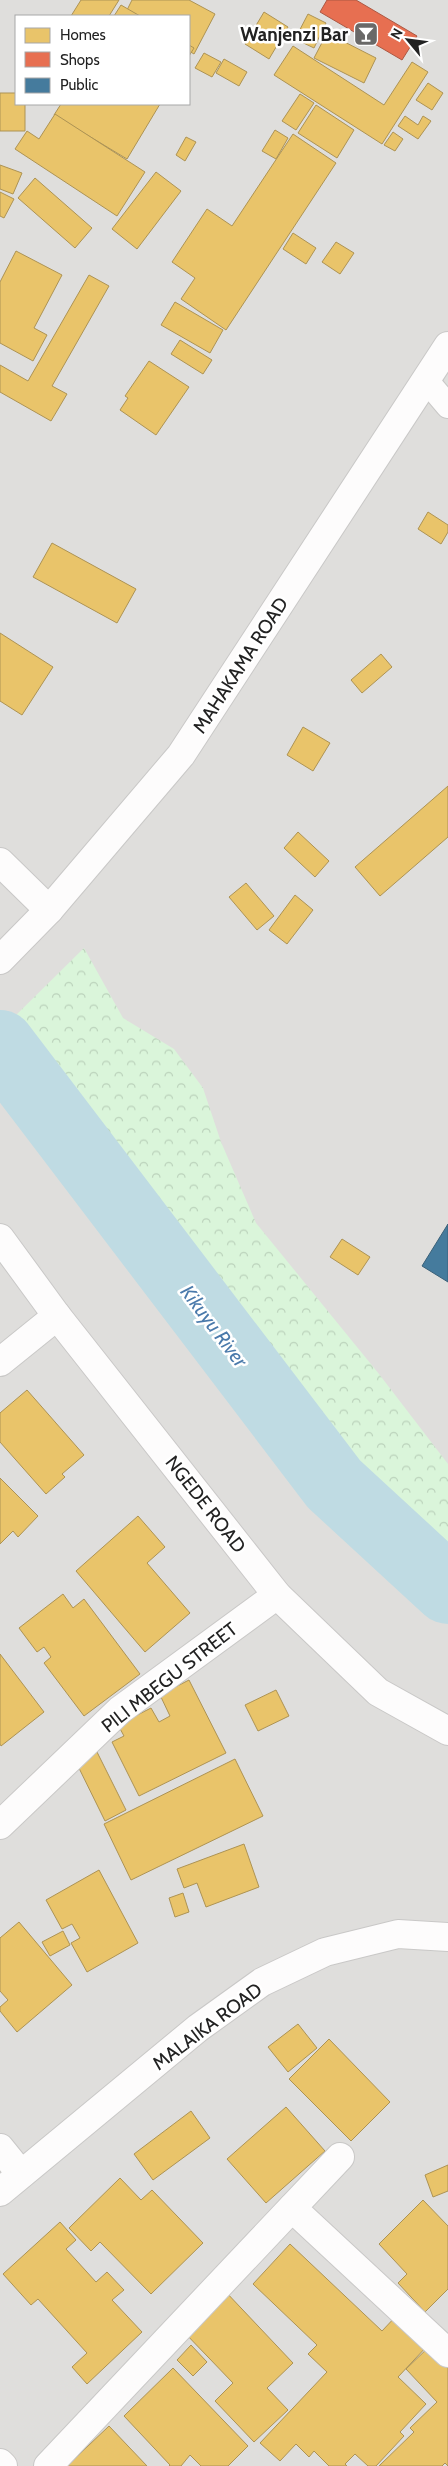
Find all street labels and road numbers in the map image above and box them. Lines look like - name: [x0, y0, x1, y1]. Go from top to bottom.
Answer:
- street label: MAHAKAMA ROAD: [188, 593, 293, 738]
- street label: NGEDE ROAD: [161, 1451, 251, 1558]
- street label: PILI MBEGU STREET: [97, 1617, 242, 1738]
- street label: MALAIKA ROAD: [148, 1978, 267, 2075]

